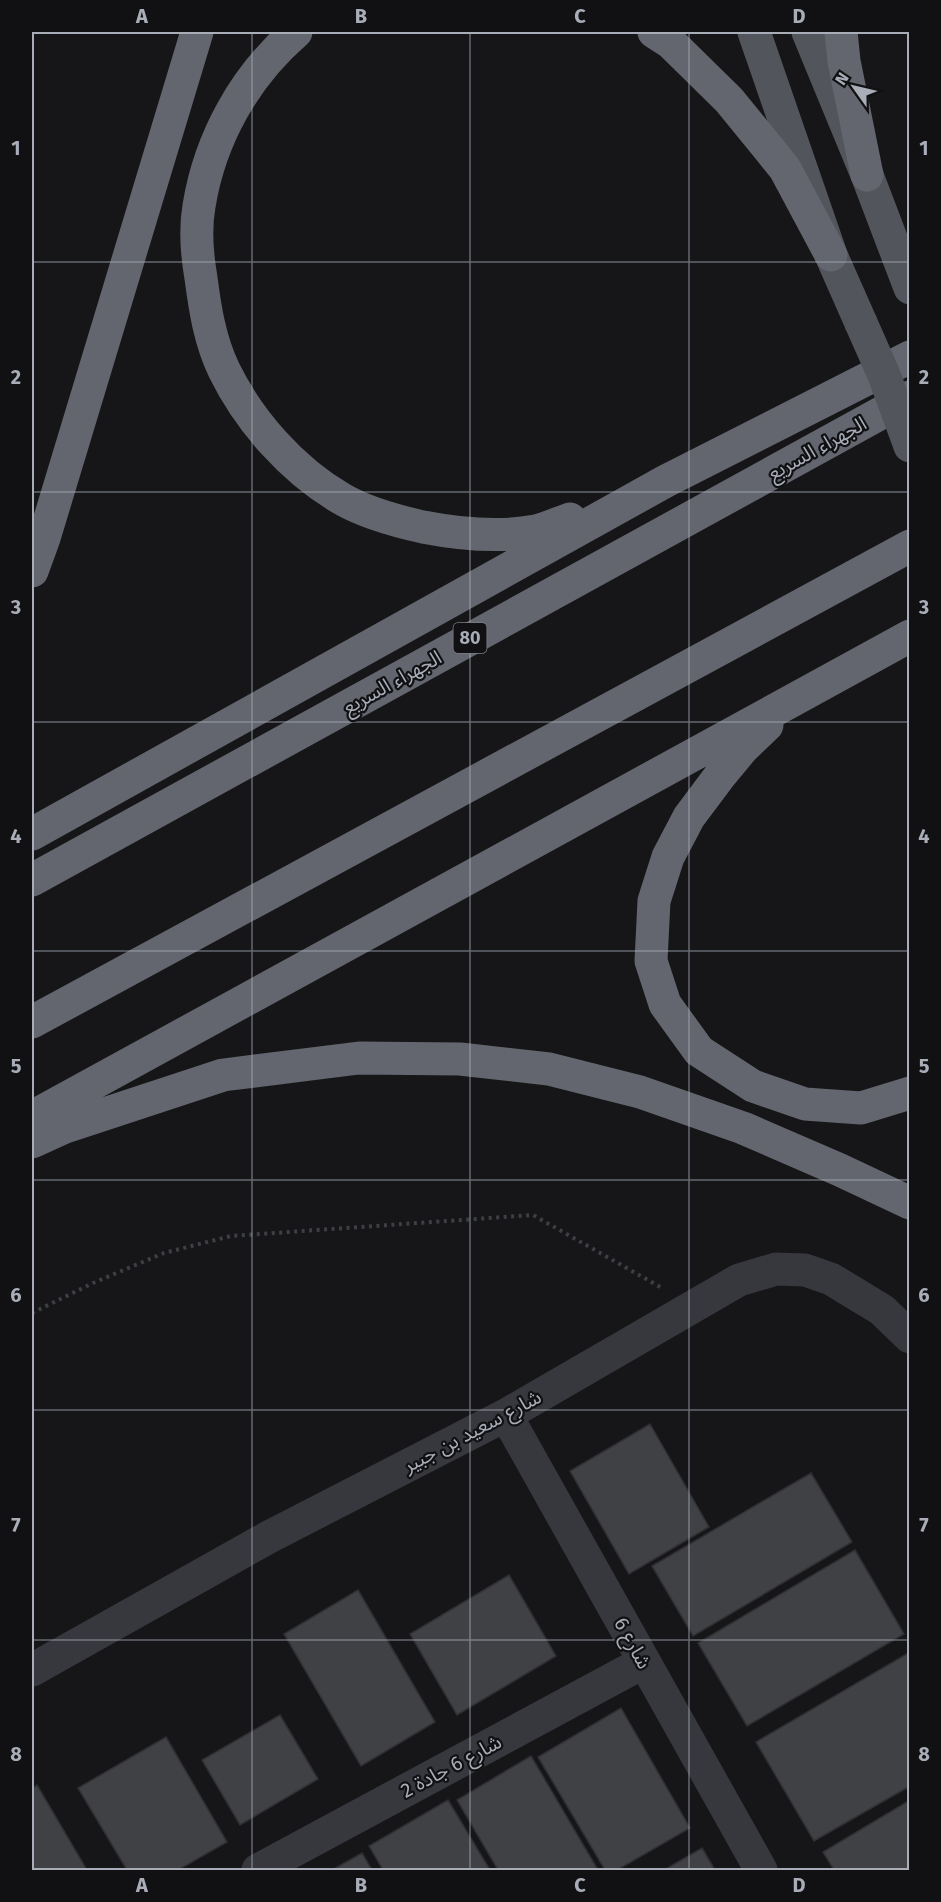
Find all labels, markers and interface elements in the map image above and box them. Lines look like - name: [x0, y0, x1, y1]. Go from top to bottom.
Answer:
- text: A: [135, 4, 149, 28]
- text: B: [355, 4, 367, 28]
- text: C: [574, 4, 586, 28]
- text: D: [792, 4, 806, 28]
- north arrow: [824, 57, 884, 117]
- text: N: [831, 69, 853, 89]
- text: 1: [11, 136, 21, 160]
- text: 1: [919, 136, 929, 160]
- text: 2: [11, 365, 21, 389]
- text: 2: [919, 365, 929, 389]
- street label: الجهراء السريع: [763, 411, 872, 488]
- text: 3: [10, 595, 21, 619]
- text: 3: [918, 595, 929, 619]
- road number: 80: [454, 623, 486, 653]
- street label: الجهراء السريع: [338, 645, 447, 722]
- text: 4: [10, 824, 22, 848]
- text: 4: [918, 824, 930, 848]
- text: 5: [11, 1054, 22, 1078]
- text: 5: [919, 1054, 930, 1078]
- text: 6: [10, 1283, 22, 1307]
- text: 6: [918, 1283, 930, 1307]
- street label: شارع سعيد بن جبير: [398, 1384, 547, 1481]
- text: 7: [11, 1513, 21, 1537]
- text: 7: [919, 1513, 929, 1537]
- street label: شارع 6: [607, 1613, 657, 1674]
- street label: شارع 6 جادة 2: [396, 1729, 507, 1805]
- text: 8: [10, 1742, 22, 1766]
- text: 8: [918, 1742, 930, 1766]
- text: A: [135, 1873, 149, 1897]
- text: B: [355, 1873, 367, 1897]
- text: C: [574, 1873, 586, 1897]
- text: D: [792, 1873, 806, 1897]

